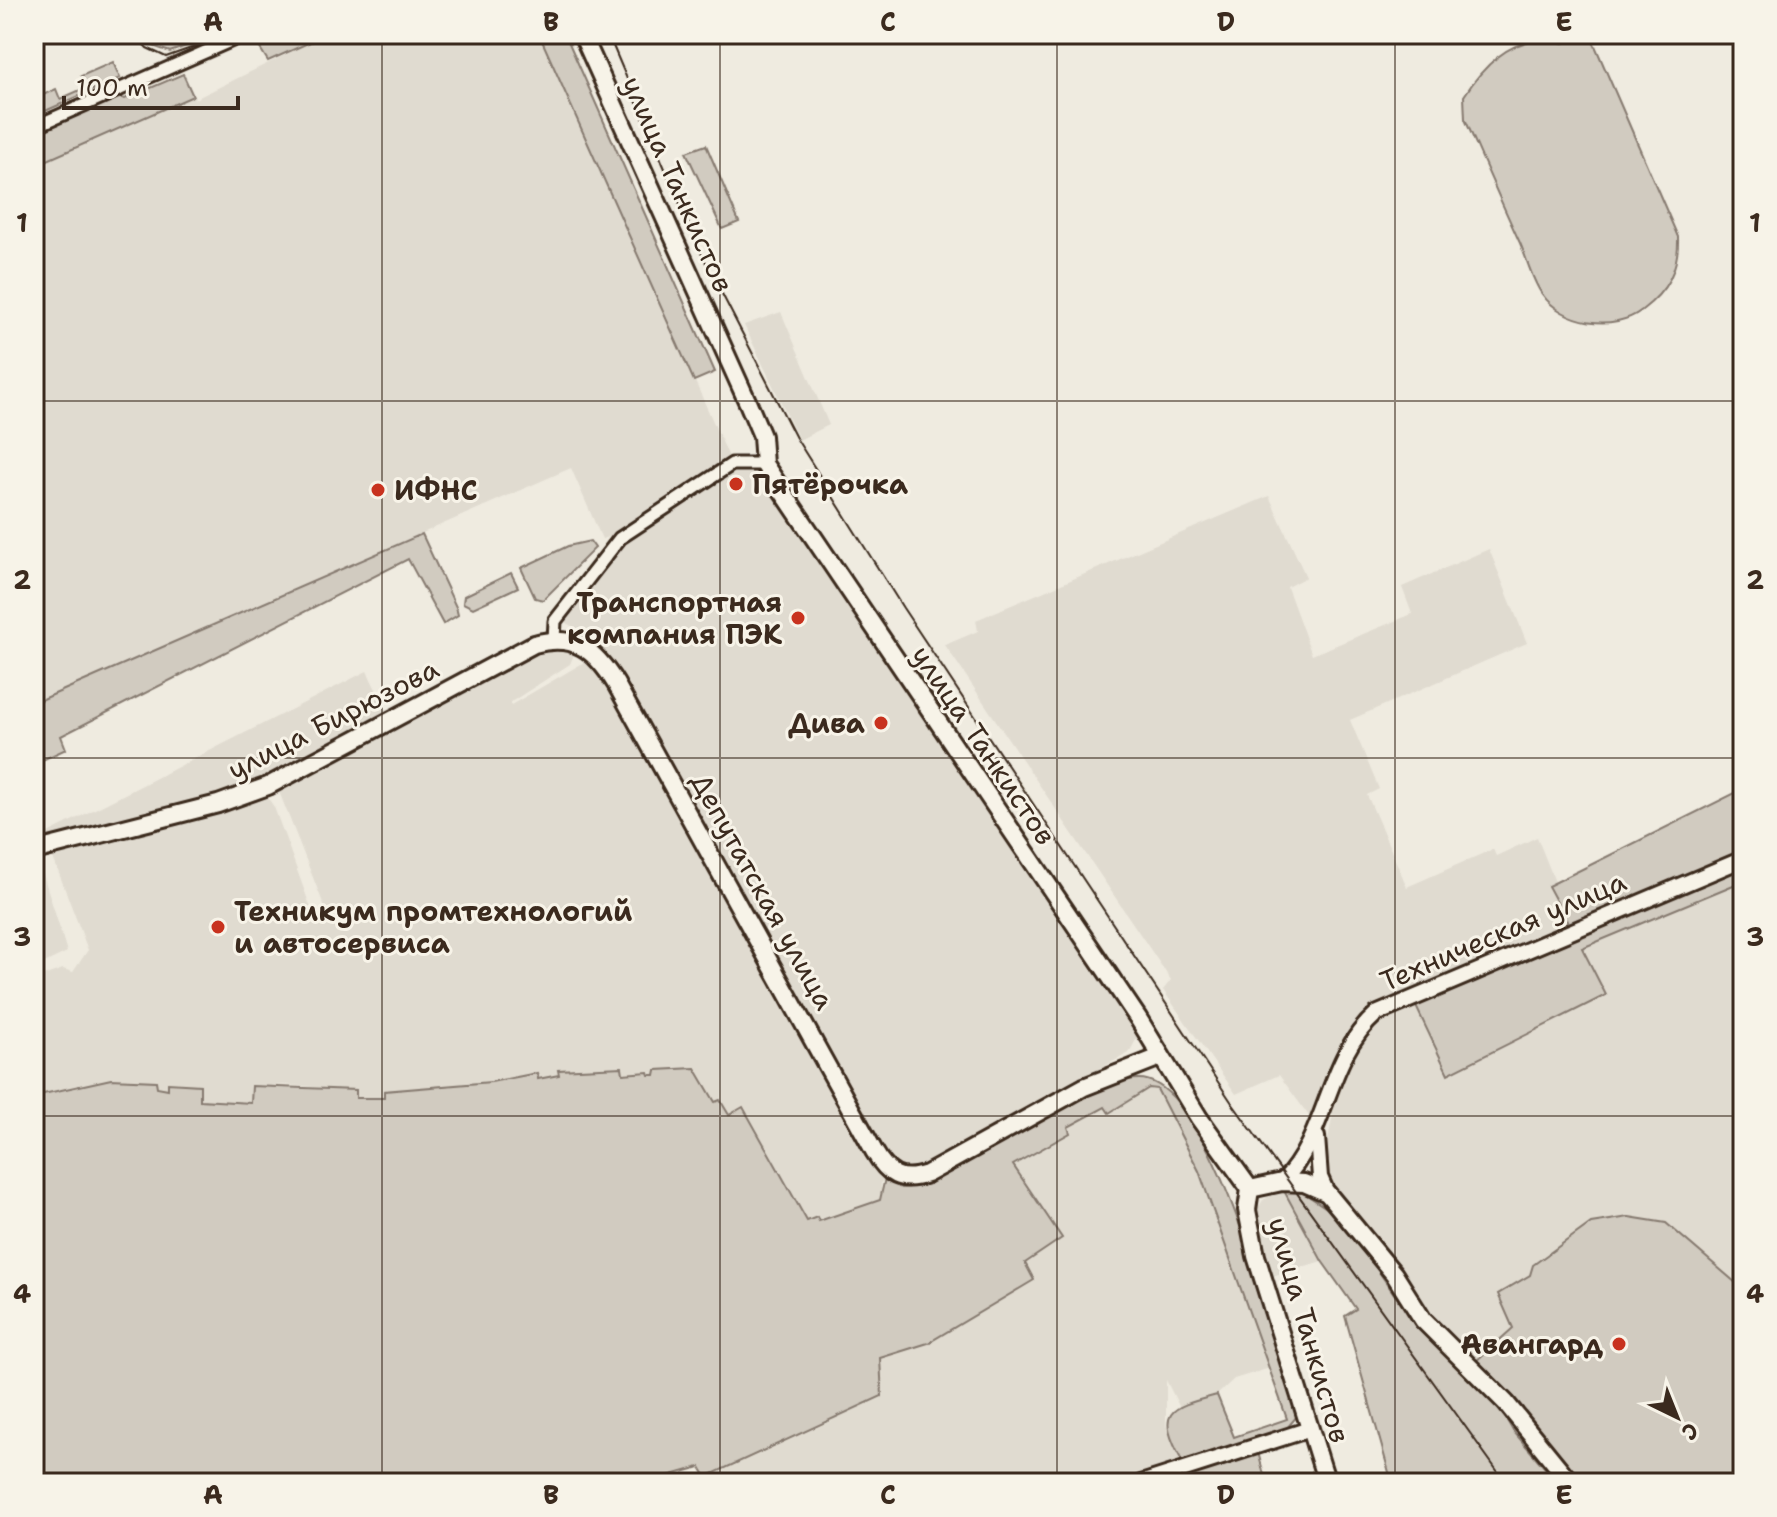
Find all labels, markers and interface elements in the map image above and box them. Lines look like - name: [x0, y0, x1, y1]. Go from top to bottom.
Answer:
- text: A: [203, 4, 223, 39]
- text: B: [543, 4, 559, 39]
- text: C: [880, 4, 896, 39]
- text: D: [1217, 4, 1235, 39]
- text: E: [1555, 4, 1573, 39]
- scale bar: [64, 60, 238, 110]
- street label: улица Танкистов: [613, 70, 743, 298]
- text: 100 m: [76, 72, 148, 104]
- text: 1: [16, 205, 28, 240]
- text: 1: [1749, 205, 1761, 240]
- place label: Пятёрочка: [752, 465, 908, 503]
- place label: ИФНС: [394, 471, 478, 509]
- marker: Пятёрочка: [727, 475, 745, 493]
- marker: ИФНС: [369, 481, 387, 499]
- text: 2: [13, 562, 31, 597]
- text: 2: [1746, 562, 1764, 597]
- place label: Транспортная компания ПЭК: [567, 583, 782, 653]
- marker: Транспортная компания ПЭК: [789, 609, 807, 627]
- street label: улица Танкистов: [903, 638, 1065, 852]
- street label: улица Бирюзова: [221, 649, 445, 789]
- place label: Дива: [788, 704, 865, 742]
- marker: Дива: [872, 714, 890, 732]
- street label: Депутатская улица: [682, 766, 844, 1016]
- street label: Техническая улица: [1374, 862, 1632, 1000]
- place label: Техникум промтехнологий и автосервиса: [234, 892, 633, 962]
- marker: Техникум промтехнологий и автосервиса: [209, 918, 227, 936]
- text: 3: [13, 919, 31, 954]
- text: 3: [1746, 919, 1764, 954]
- street label: улица Танкистов: [1259, 1213, 1359, 1447]
- text: 4: [13, 1276, 31, 1311]
- text: 4: [1746, 1276, 1764, 1311]
- place label: Авангард: [1461, 1325, 1603, 1363]
- marker: Авангард: [1610, 1335, 1628, 1353]
- north arrow: [1637, 1377, 1717, 1457]
- text: С: [1675, 1416, 1705, 1446]
- text: A: [203, 1477, 223, 1512]
- text: B: [543, 1477, 559, 1512]
- text: C: [880, 1477, 896, 1512]
- text: D: [1217, 1477, 1235, 1512]
- text: E: [1555, 1477, 1573, 1512]

